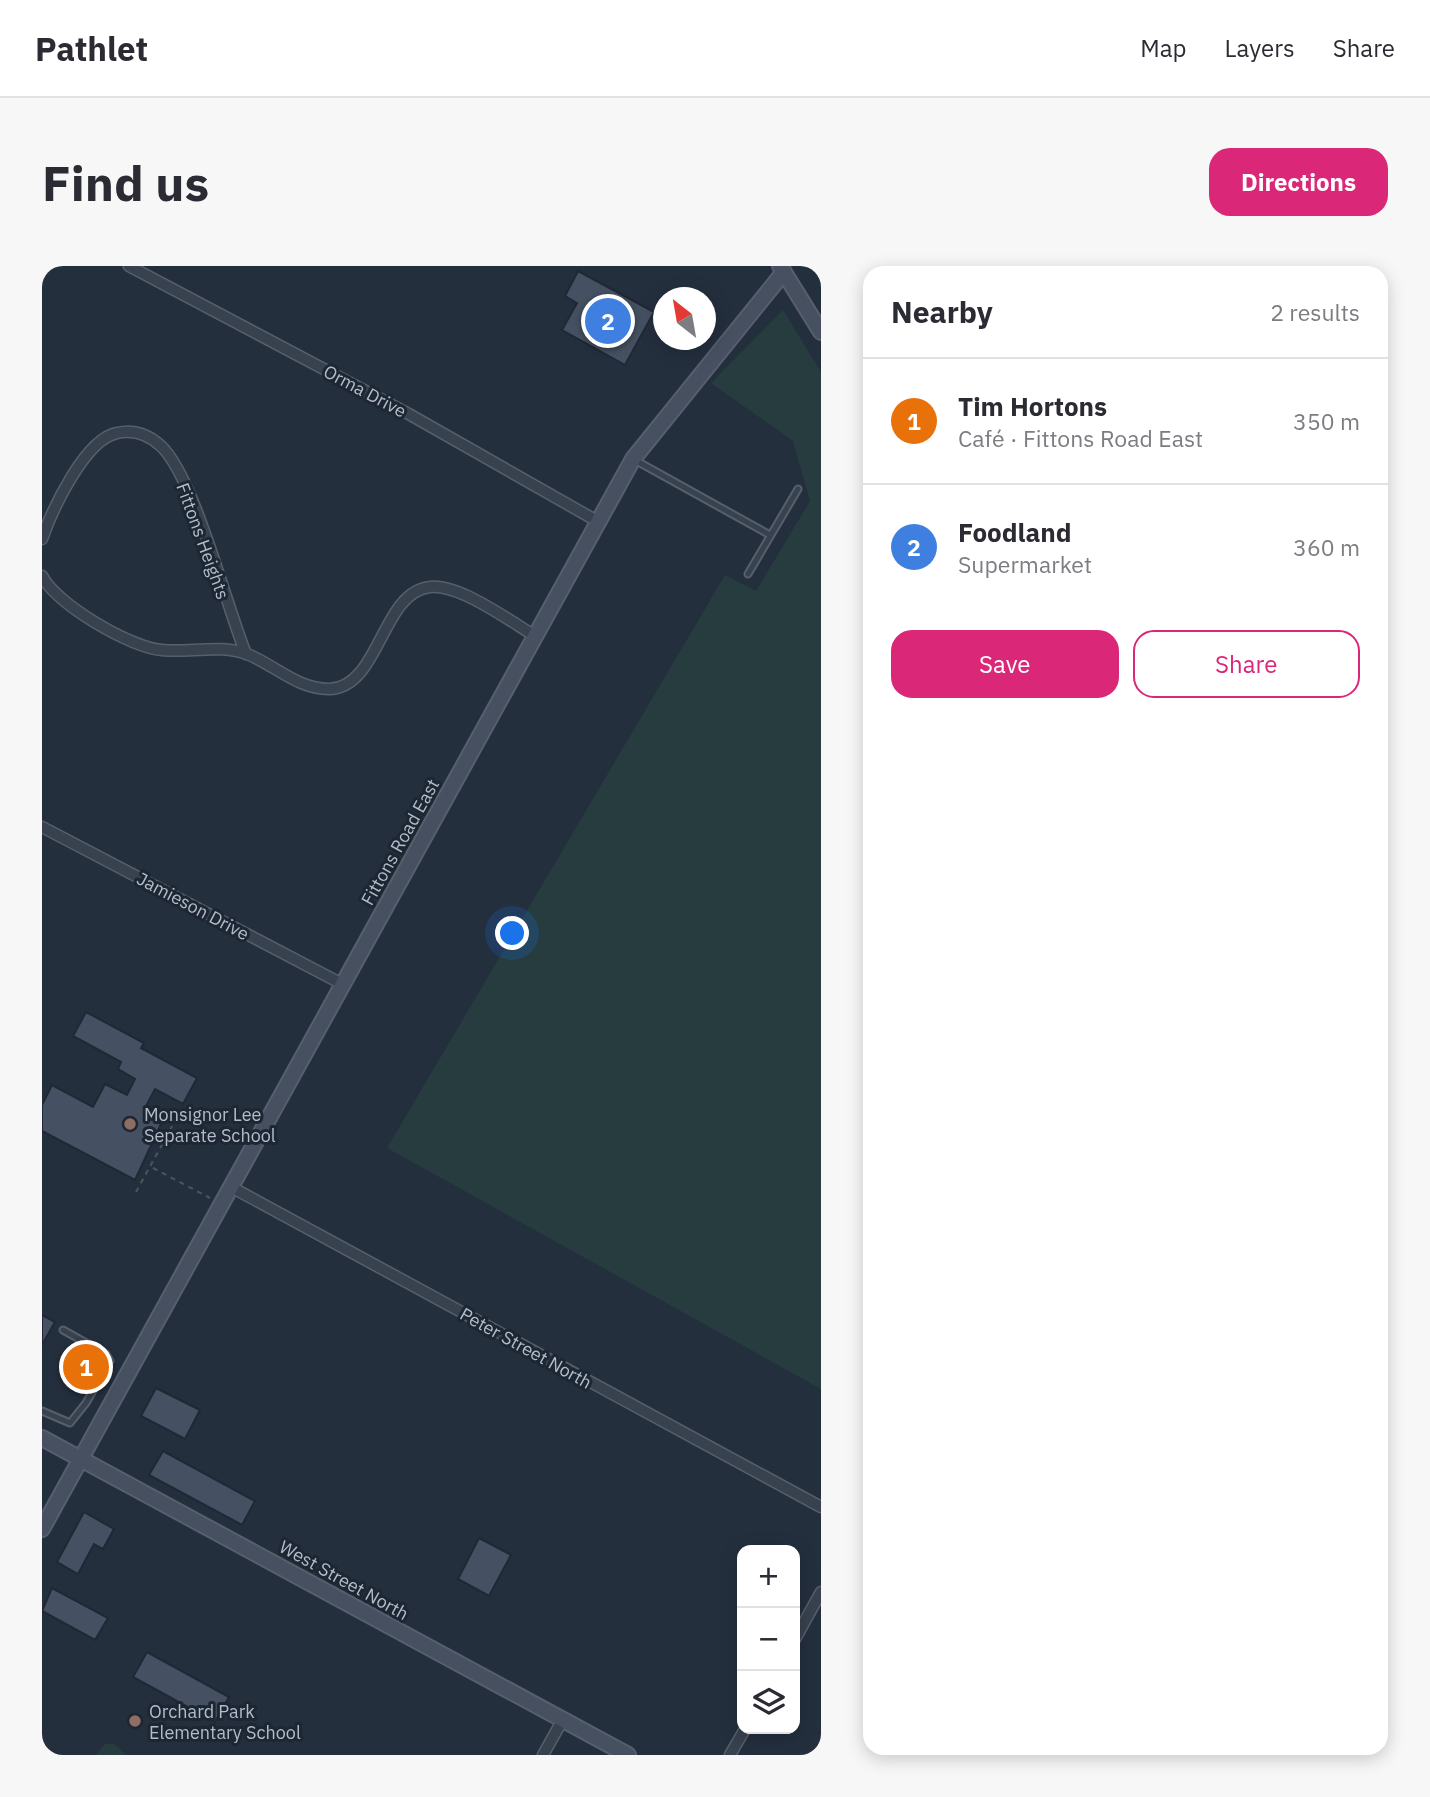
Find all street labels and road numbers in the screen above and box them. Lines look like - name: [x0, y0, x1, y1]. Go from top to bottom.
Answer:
- street label: Orma Drive: [320, 360, 411, 422]
- street label: Fittons Heights: [171, 480, 235, 602]
- street label: Fittons Road East: [356, 775, 444, 909]
- street label: Jamieson Drive: [133, 867, 253, 945]
- street label: Peter Street North: [456, 1302, 596, 1394]
- street label: West Street North: [275, 1535, 413, 1625]

